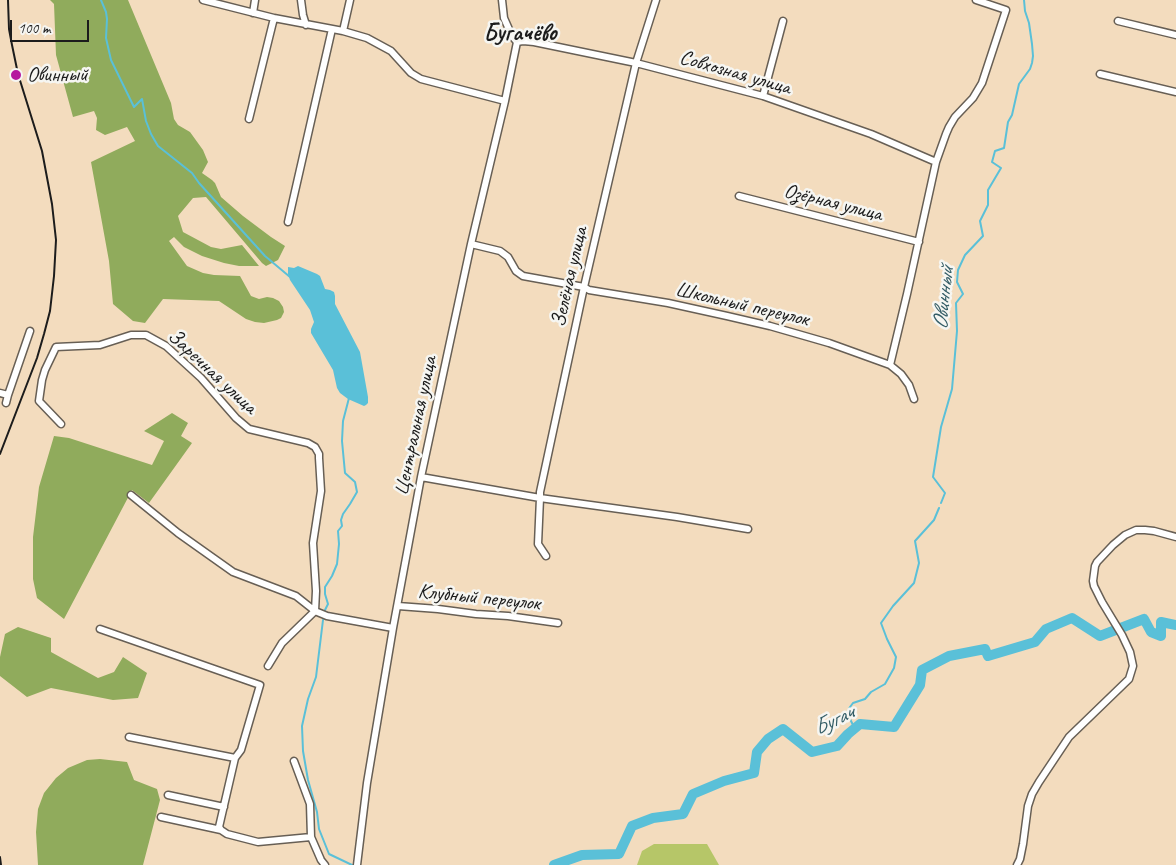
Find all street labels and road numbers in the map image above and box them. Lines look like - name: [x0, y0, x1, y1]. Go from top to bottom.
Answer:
- street label: Совхозная улица: [677, 45, 793, 101]
- street label: Озёрная улица: [781, 179, 885, 227]
- street label: Зелёная улица: [546, 224, 594, 330]
- street label: Школьный переулок: [673, 277, 811, 333]
- street label: Заречная улица: [162, 324, 262, 420]
- street label: Центральная улица: [389, 354, 443, 498]
- street label: Клубный переулок: [417, 579, 541, 617]

